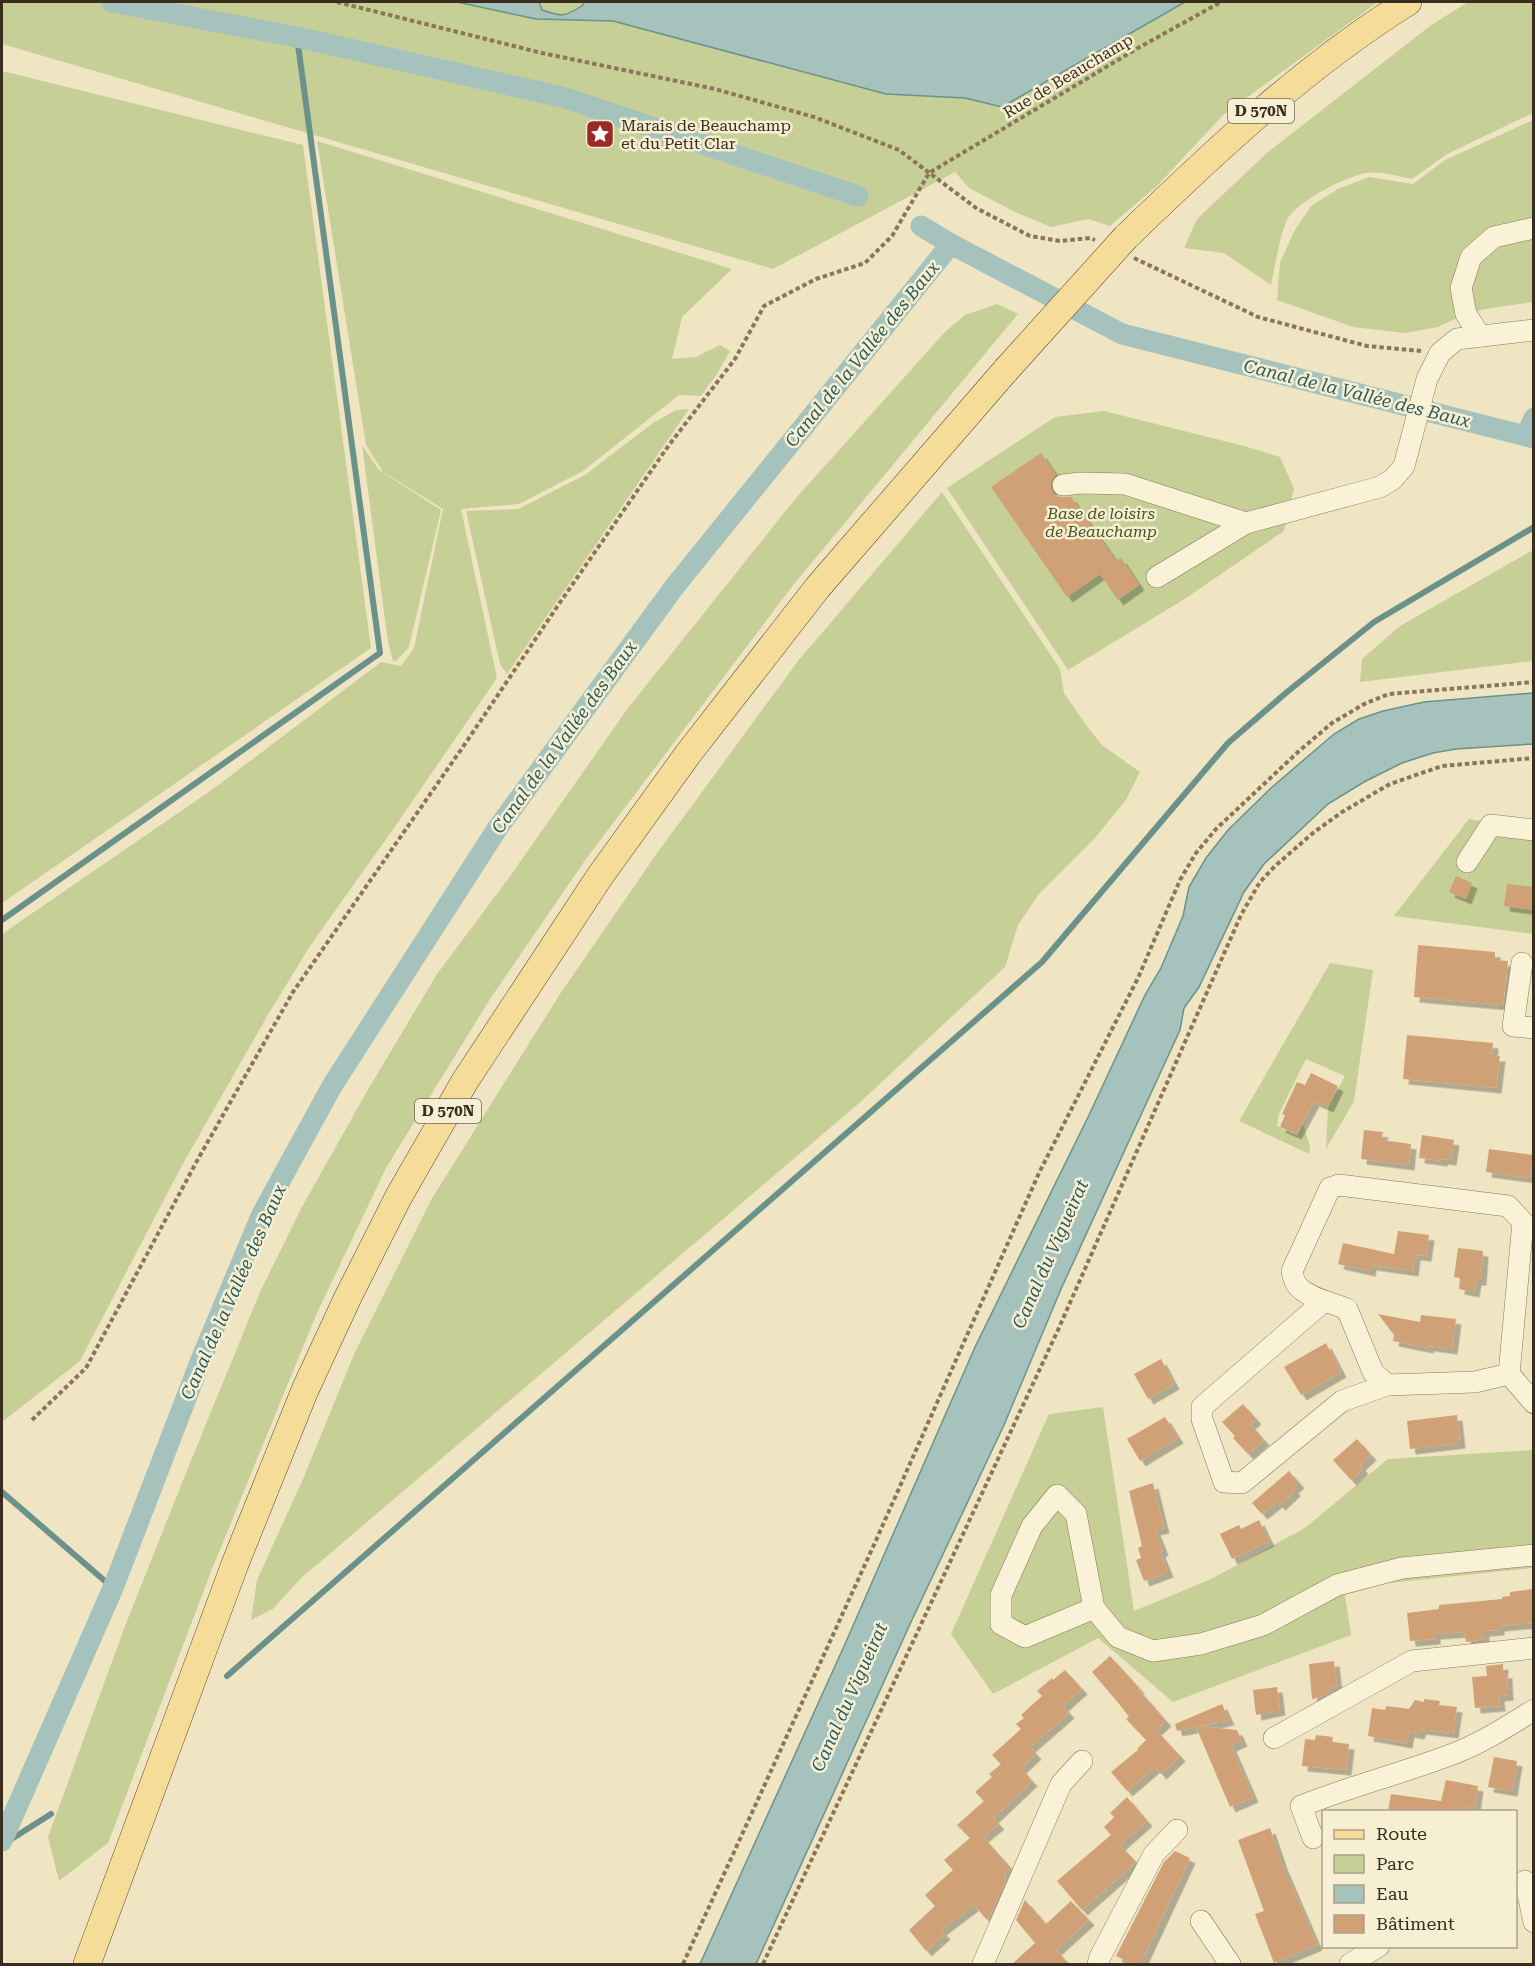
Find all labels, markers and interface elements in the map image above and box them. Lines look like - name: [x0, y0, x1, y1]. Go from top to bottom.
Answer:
- street label: Rue de Beauchamp: [1000, 30, 1136, 122]
- road number: D 570N: [1228, 99, 1294, 123]
- place label: Marais de Beauchamp et du Petit Clar: [621, 116, 791, 153]
- place icon: Marais de Beauchamp et du Petit Clar: [584, 118, 616, 150]
- water label: Canal de la Vallée des Baux: [781, 257, 943, 451]
- water label: Canal de la Vallée des Baux: [1242, 355, 1472, 431]
- park label: Base de loisirs de Beauchamp: [1045, 504, 1157, 541]
- water label: Canal de la Vallée des Baux: [487, 637, 641, 837]
- road number: D 570N: [415, 1099, 481, 1123]
- water label: Canal du Vigueirat: [1008, 1176, 1092, 1332]
- water label: Canal de la Vallée des Baux: [176, 1181, 290, 1403]
- water label: Canal du Vigueirat: [807, 1619, 891, 1775]
- legend: [1322, 1810, 1517, 1948]
- text: Route: [1376, 1823, 1427, 1844]
- text: Parc: [1376, 1853, 1414, 1874]
- text: Eau: [1376, 1883, 1409, 1904]
- text: Bâtiment: [1376, 1913, 1455, 1934]

